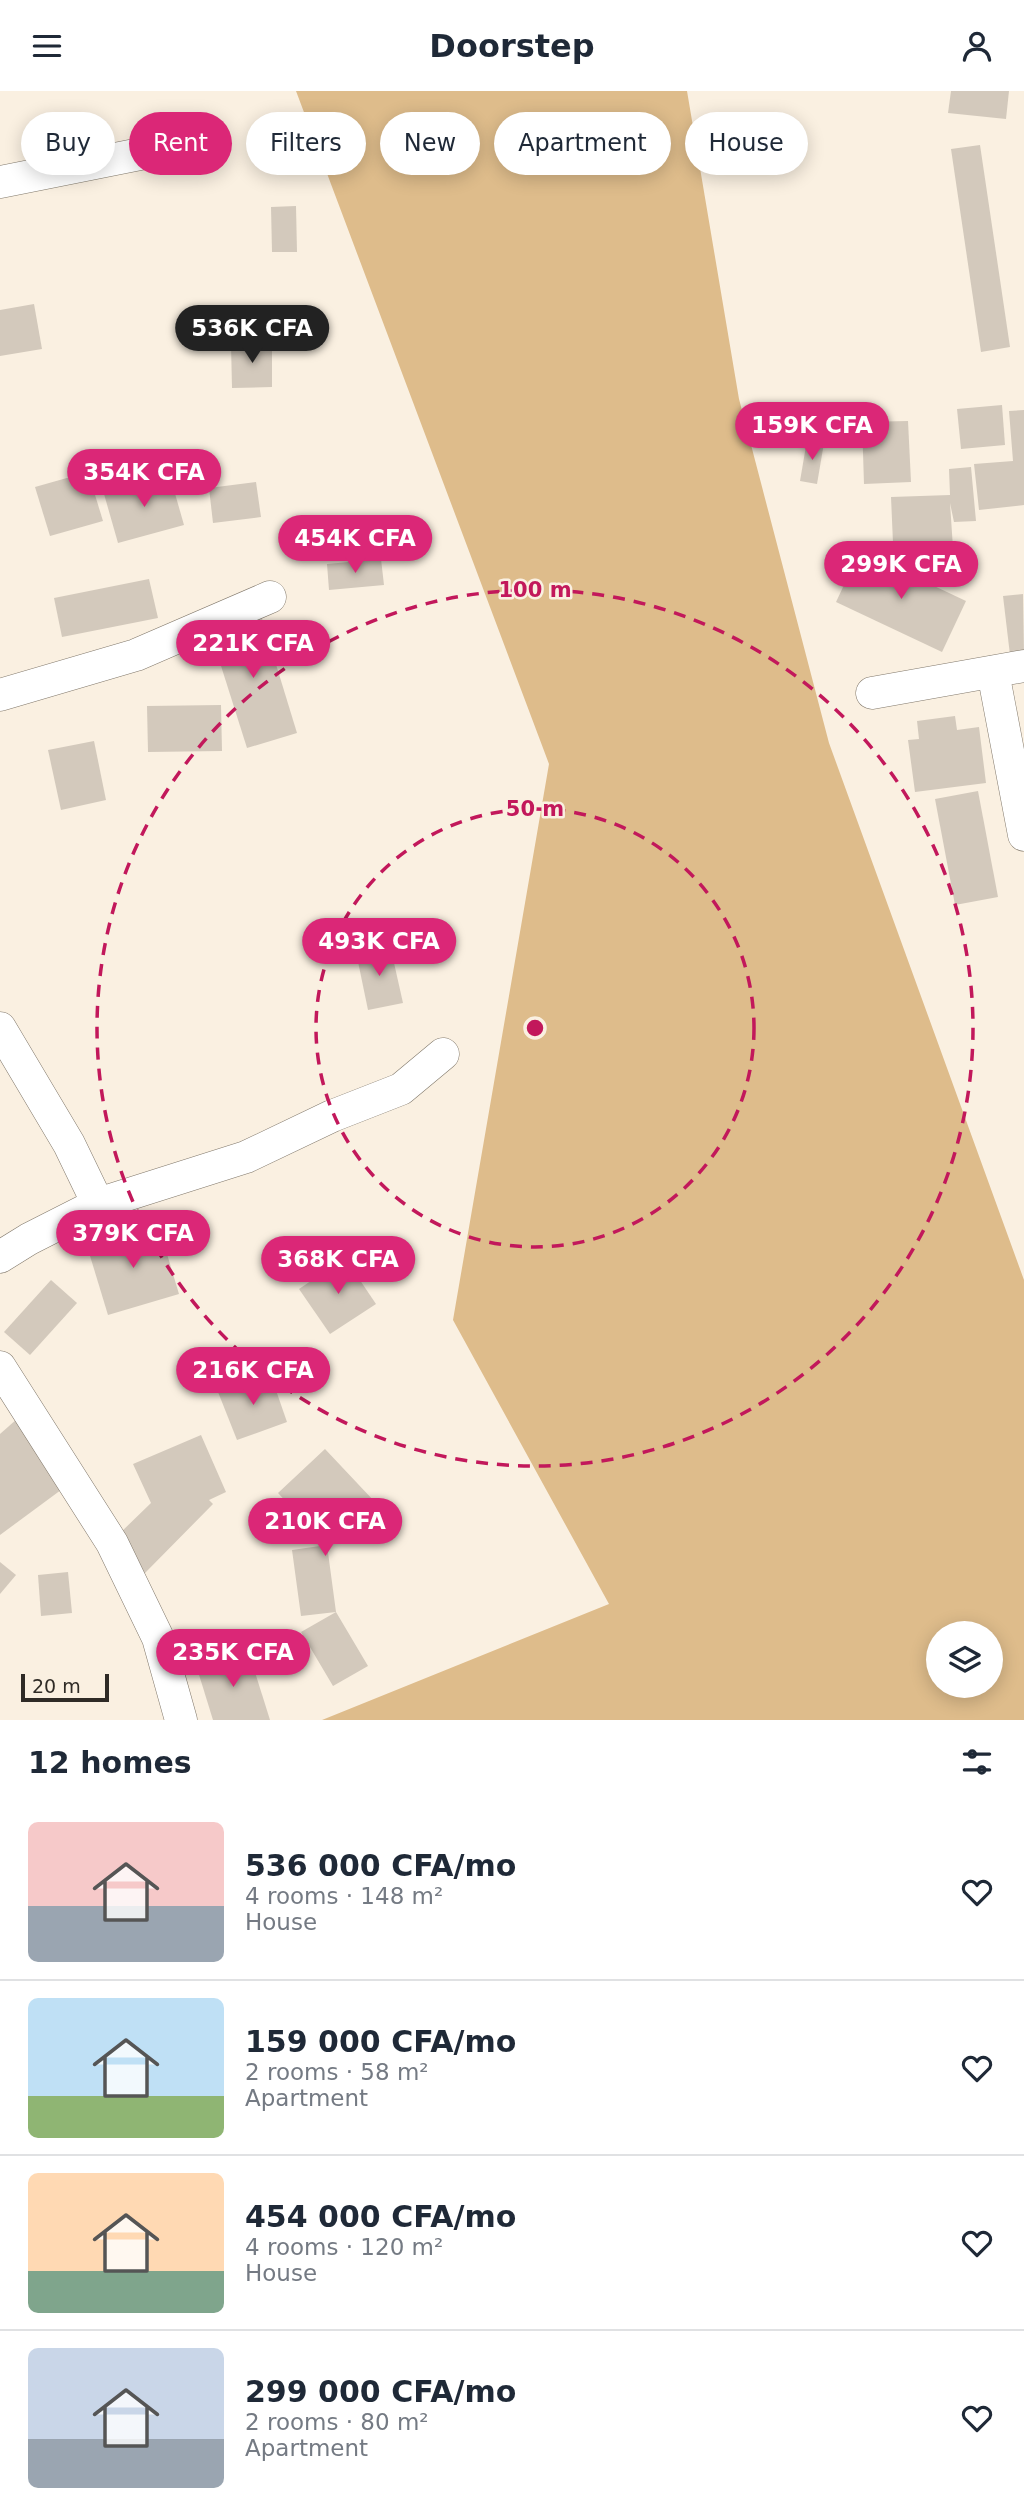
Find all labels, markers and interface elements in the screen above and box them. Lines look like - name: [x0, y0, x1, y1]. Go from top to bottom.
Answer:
- icon: menu: [28, 27, 66, 65]
- text: Doorstep: [429, 27, 595, 65]
- icon: person: [958, 27, 996, 65]
- chip: Buy: [21, 112, 115, 175]
- chip: Rent: [129, 112, 232, 175]
- chip: Filters: [246, 112, 366, 175]
- chip: New: [380, 112, 480, 175]
- chip: Apartment: [494, 112, 671, 175]
- chip: House: [685, 112, 808, 175]
- pin: 536K CFA: [180, 306, 324, 365]
- text: 536K CFA: [191, 315, 313, 341]
- pin: 159K CFA: [740, 403, 884, 462]
- text: 159K CFA: [751, 412, 873, 438]
- pin: 354K CFA: [72, 449, 216, 509]
- text: 354K CFA: [83, 459, 205, 485]
- pin: 454K CFA: [283, 515, 427, 575]
- text: 454K CFA: [294, 525, 416, 551]
- pin: 299K CFA: [829, 541, 973, 601]
- text: 299K CFA: [840, 551, 962, 577]
- text: 100 m: [498, 578, 572, 602]
- pin: 221K CFA: [181, 621, 325, 680]
- text: 221K CFA: [192, 630, 314, 656]
- text: 50 m: [506, 797, 564, 821]
- pin: 493K CFA: [307, 919, 451, 978]
- text: 493K CFA: [318, 928, 440, 954]
- centre of rings: [523, 1016, 547, 1040]
- pin: 379K CFA: [61, 1211, 205, 1270]
- text: 379K CFA: [72, 1220, 194, 1246]
- pin: 368K CFA: [266, 1237, 410, 1296]
- text: 368K CFA: [277, 1246, 399, 1272]
- pin: 216K CFA: [181, 1347, 325, 1407]
- text: 216K CFA: [192, 1357, 314, 1383]
- pin: 210K CFA: [253, 1499, 397, 1558]
- text: 210K CFA: [264, 1508, 386, 1534]
- map controls: [926, 1621, 1003, 1698]
- button: layers: [926, 1621, 1003, 1698]
- pin: 235K CFA: [161, 1629, 305, 1689]
- text: 235K CFA: [172, 1639, 294, 1665]
- scale bar: [21, 1671, 108, 1703]
- text: 20 m: [32, 1675, 81, 1697]
- icon: filters: [958, 1743, 996, 1781]
- text: 12 homes: [28, 1745, 192, 1780]
- text: 536 000 CFA/mo: [245, 1848, 516, 1883]
- icon: home: [84, 1850, 168, 1934]
- icon: heart: [958, 1873, 996, 1911]
- text: 4 rooms · 148 m²: [245, 1883, 443, 1909]
- text: House: [245, 1909, 317, 1935]
- text: 159 000 CFA/mo: [245, 2024, 516, 2059]
- icon: home: [84, 2026, 168, 2110]
- icon: heart: [958, 2049, 996, 2087]
- text: 2 rooms · 58 m²: [245, 2059, 429, 2085]
- text: Apartment: [245, 2085, 368, 2111]
- text: 454 000 CFA/mo: [245, 2199, 516, 2234]
- icon: home: [84, 2201, 168, 2285]
- icon: heart: [958, 2224, 996, 2262]
- text: 4 rooms · 120 m²: [245, 2234, 443, 2260]
- text: House: [245, 2260, 317, 2286]
- text: 299 000 CFA/mo: [245, 2374, 516, 2409]
- icon: home: [84, 2376, 168, 2460]
- icon: heart: [958, 2399, 996, 2437]
- text: 2 rooms · 80 m²: [245, 2409, 429, 2435]
- text: Apartment: [245, 2435, 368, 2461]

